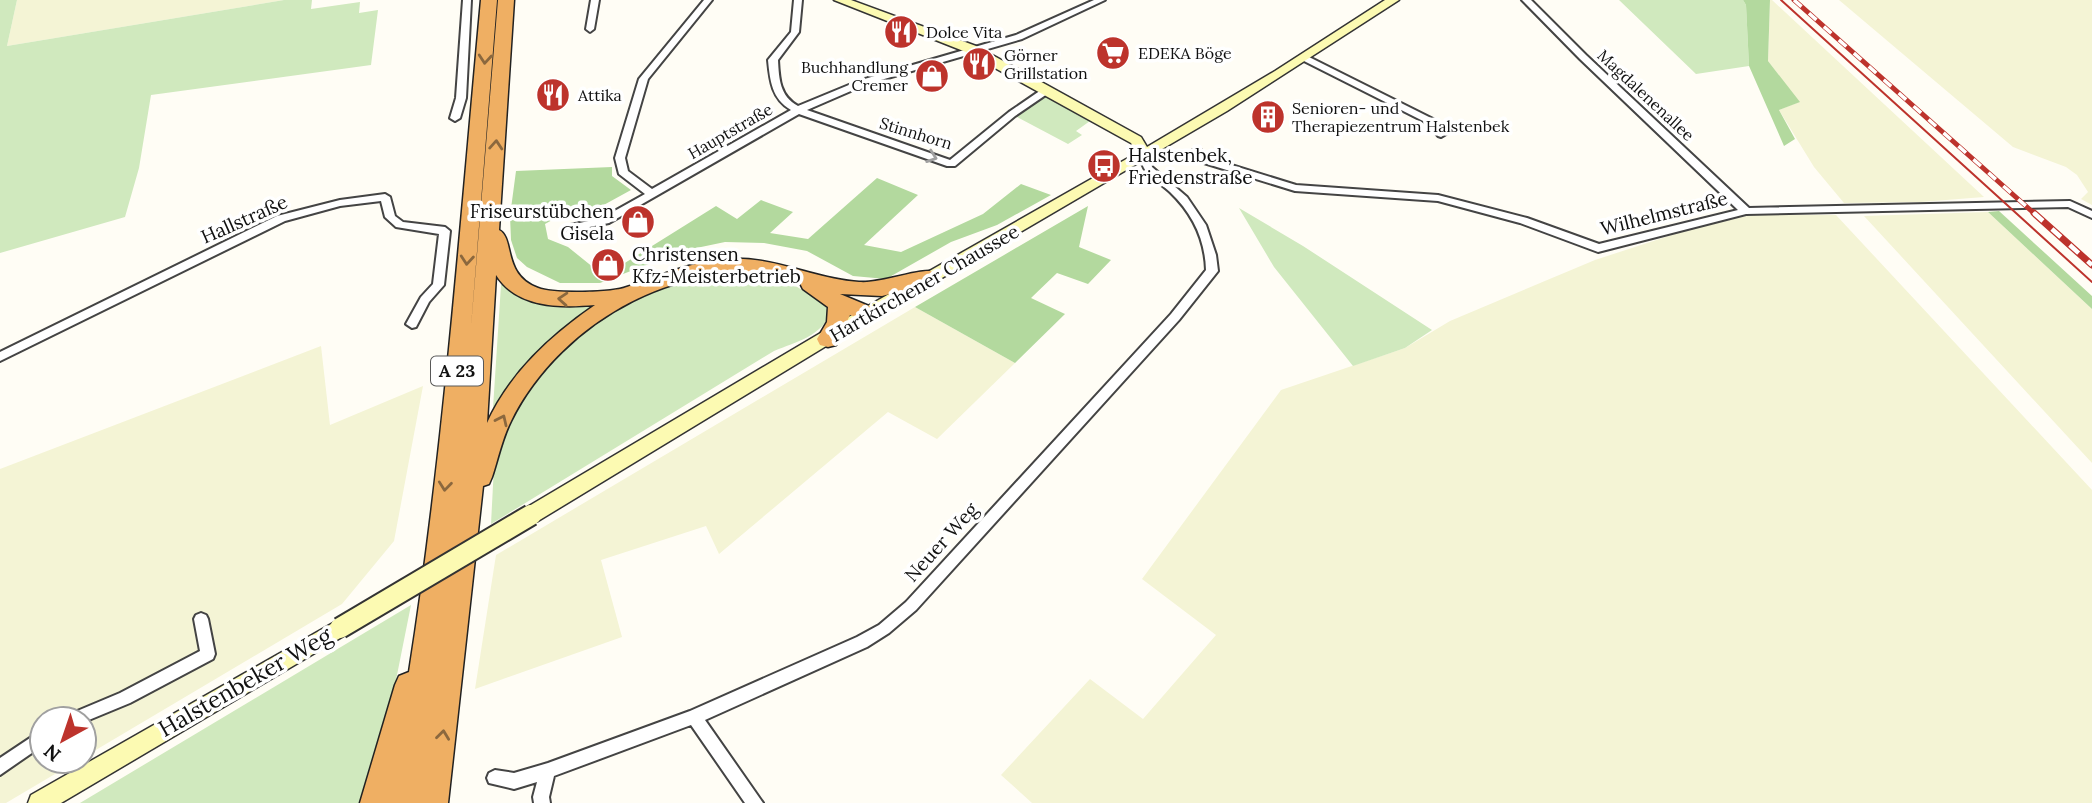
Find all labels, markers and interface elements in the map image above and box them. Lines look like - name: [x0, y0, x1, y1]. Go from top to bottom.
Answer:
- restaurant icon: Dolce Vita: [882, 13, 920, 51]
- place label: Dolce Vita: [926, 22, 1002, 42]
- supermarket icon: EDEKA Böge: [1094, 34, 1132, 72]
- place label: EDEKA Böge: [1138, 43, 1232, 63]
- restaurant icon: Görner Grillstation: [960, 45, 998, 83]
- place label: Görner Grillstation: [1004, 45, 1088, 83]
- street label: Magdalenenallee: [1594, 45, 1699, 145]
- one-way arrow: [478, 54, 493, 65]
- place label: Buchhandlung Cremer: [801, 57, 909, 95]
- shop icon: Buchhandlung Cremer: [913, 57, 951, 95]
- restaurant icon: Attika: [534, 76, 572, 114]
- place label: Attika: [577, 85, 622, 105]
- building icon: Senioren- und Therapiezentrum Halstenbek: [1249, 98, 1287, 136]
- place label: Senioren- und Therapiezentrum Halstenbek: [1292, 98, 1510, 136]
- street label: Hauptstraße: [684, 99, 776, 163]
- street label: Stinnhorn: [877, 113, 955, 154]
- one-way arrow: [488, 139, 503, 150]
- place label: Halstenbek, Friedenstraße: [1128, 143, 1252, 189]
- bus stop icon: Halstenbek, Friedenstraße: [1085, 147, 1123, 185]
- one-way arrow: [925, 149, 937, 163]
- street label: Wilhelmstraße: [1598, 186, 1730, 240]
- street label: Hallstraße: [197, 189, 291, 249]
- place label: Friseurstübchen Gisela: [470, 199, 614, 245]
- shop icon: Friseurstübchen Gisela: [619, 203, 657, 241]
- street label: Hartkirchener Chaussee: [825, 219, 1023, 347]
- place label: Christensen Kfz-Meisterbetrieb: [632, 242, 801, 288]
- shop icon: Christensen Kfz-Meisterbetrieb: [589, 246, 627, 284]
- one-way arrow: [460, 255, 475, 266]
- one-way arrow: [557, 292, 568, 307]
- road number: A 23: [431, 356, 483, 386]
- one-way arrow: [493, 415, 507, 427]
- one-way arrow: [438, 481, 453, 492]
- street label: Neuer Weg: [899, 497, 983, 587]
- street label: Halstenbeker Weg: [153, 619, 338, 743]
- north arrow: [28, 705, 98, 775]
- one-way arrow: [436, 730, 451, 741]
- text: N: [38, 739, 65, 767]

